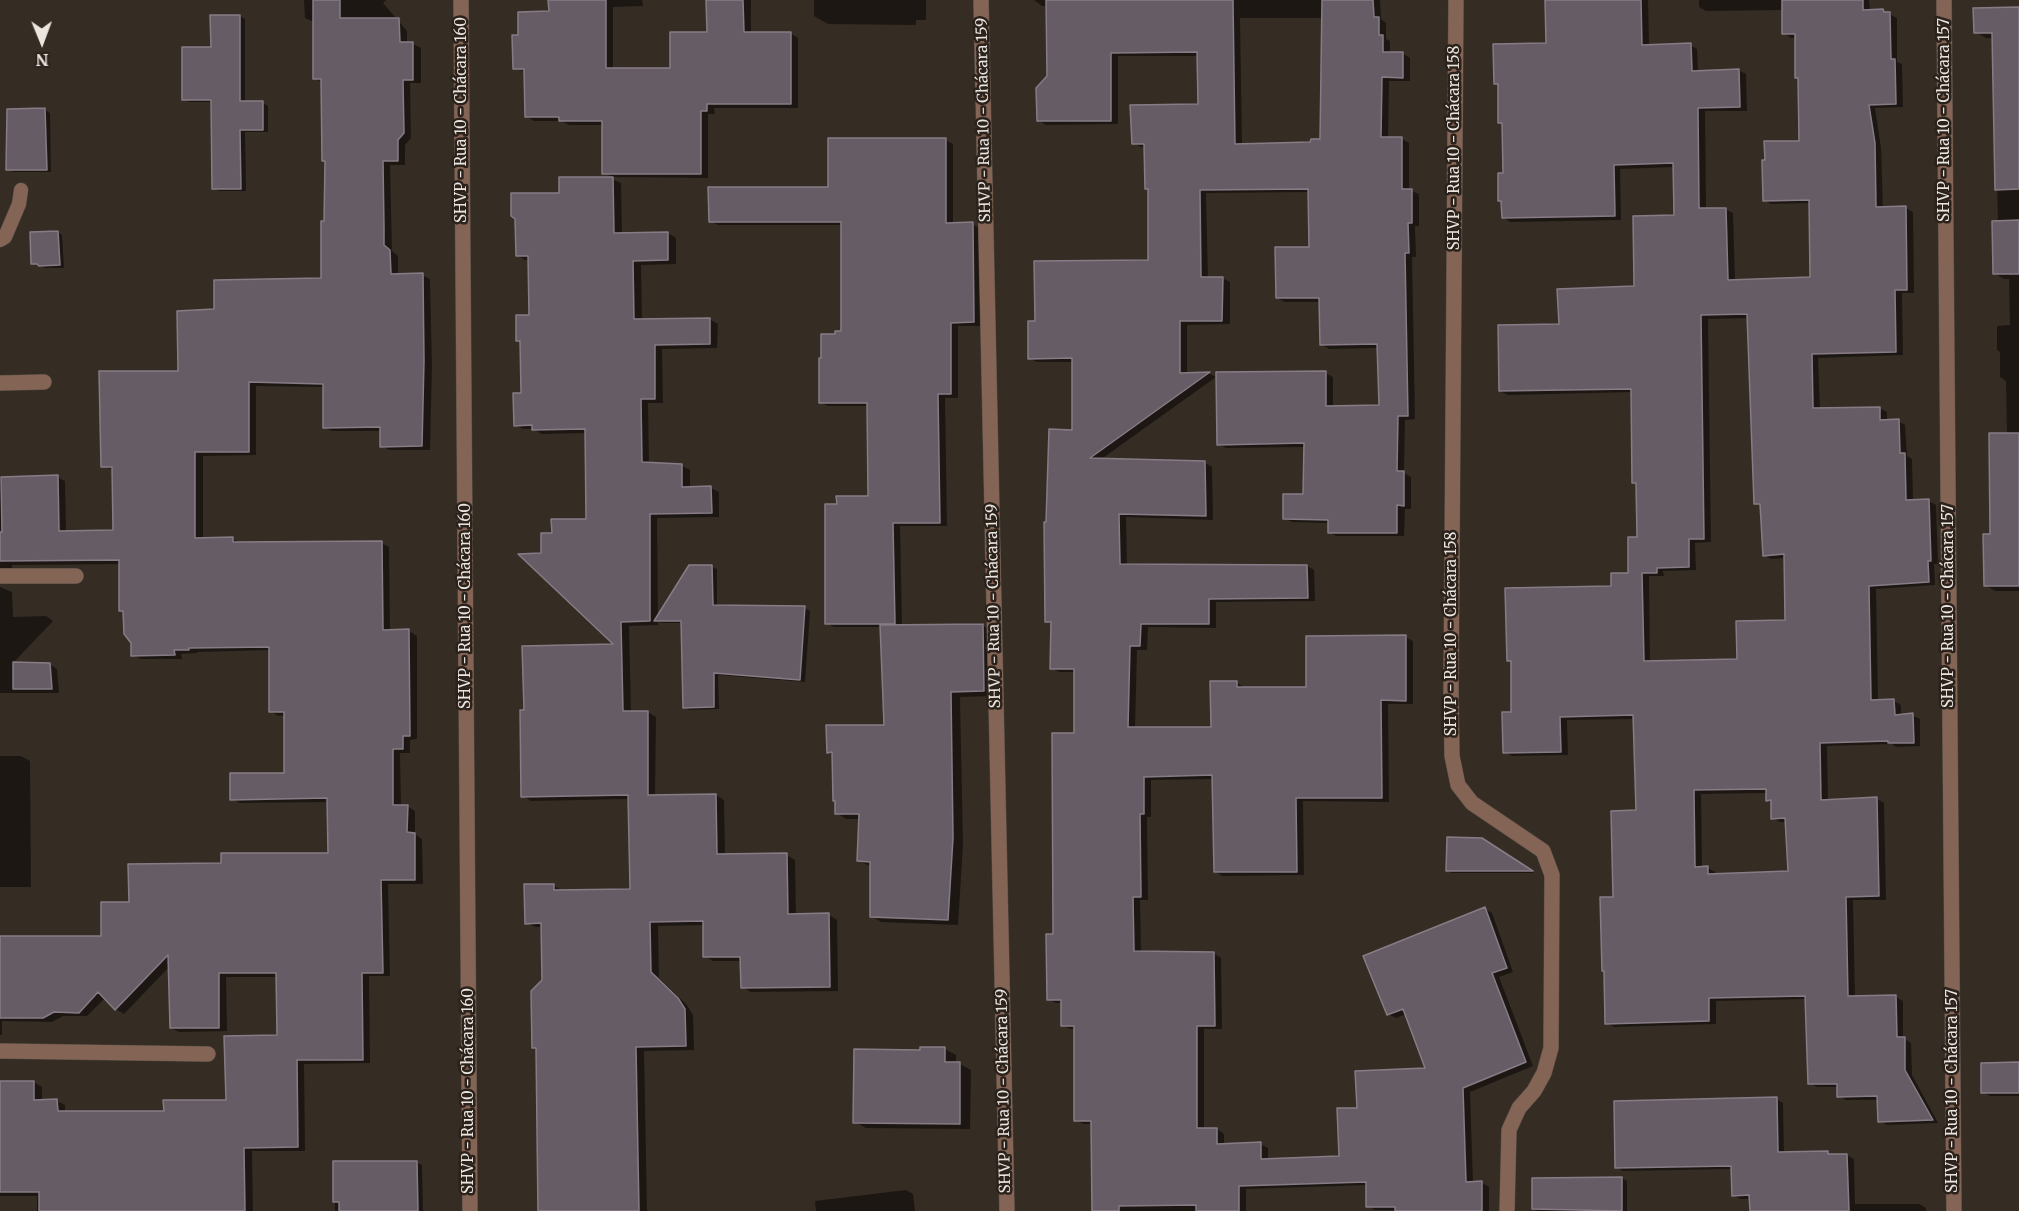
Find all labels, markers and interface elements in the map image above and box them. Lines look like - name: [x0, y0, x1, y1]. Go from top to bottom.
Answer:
- north arrow: [12, 12, 72, 72]
- street label: SHVP - Rua 10 - Chácara 160: [453, 17, 471, 223]
- street label: SHVP - Rua 10 - Chácara 159: [973, 18, 995, 222]
- street label: SHVP - Rua 10 - Chácara 157: [1936, 18, 1954, 222]
- street label: SHVP - Rua 10 - Chácara 158: [1446, 46, 1464, 250]
- text: N: [36, 50, 49, 70]
- street label: SHVP - Rua 10 - Chácara 160: [457, 503, 475, 709]
- street label: SHVP - Rua 10 - Chácara 159: [983, 504, 1005, 708]
- street label: SHVP - Rua 10 - Chácara 157: [1940, 504, 1958, 708]
- street label: SHVP - Rua 10 - Chácara 158: [1443, 532, 1461, 736]
- street label: SHVP - Rua 10 - Chácara 160: [460, 988, 478, 1194]
- street label: SHVP - Rua 10 - Chácara 159: [993, 989, 1015, 1193]
- street label: SHVP - Rua 10 - Chácara 157: [1944, 989, 1962, 1193]

